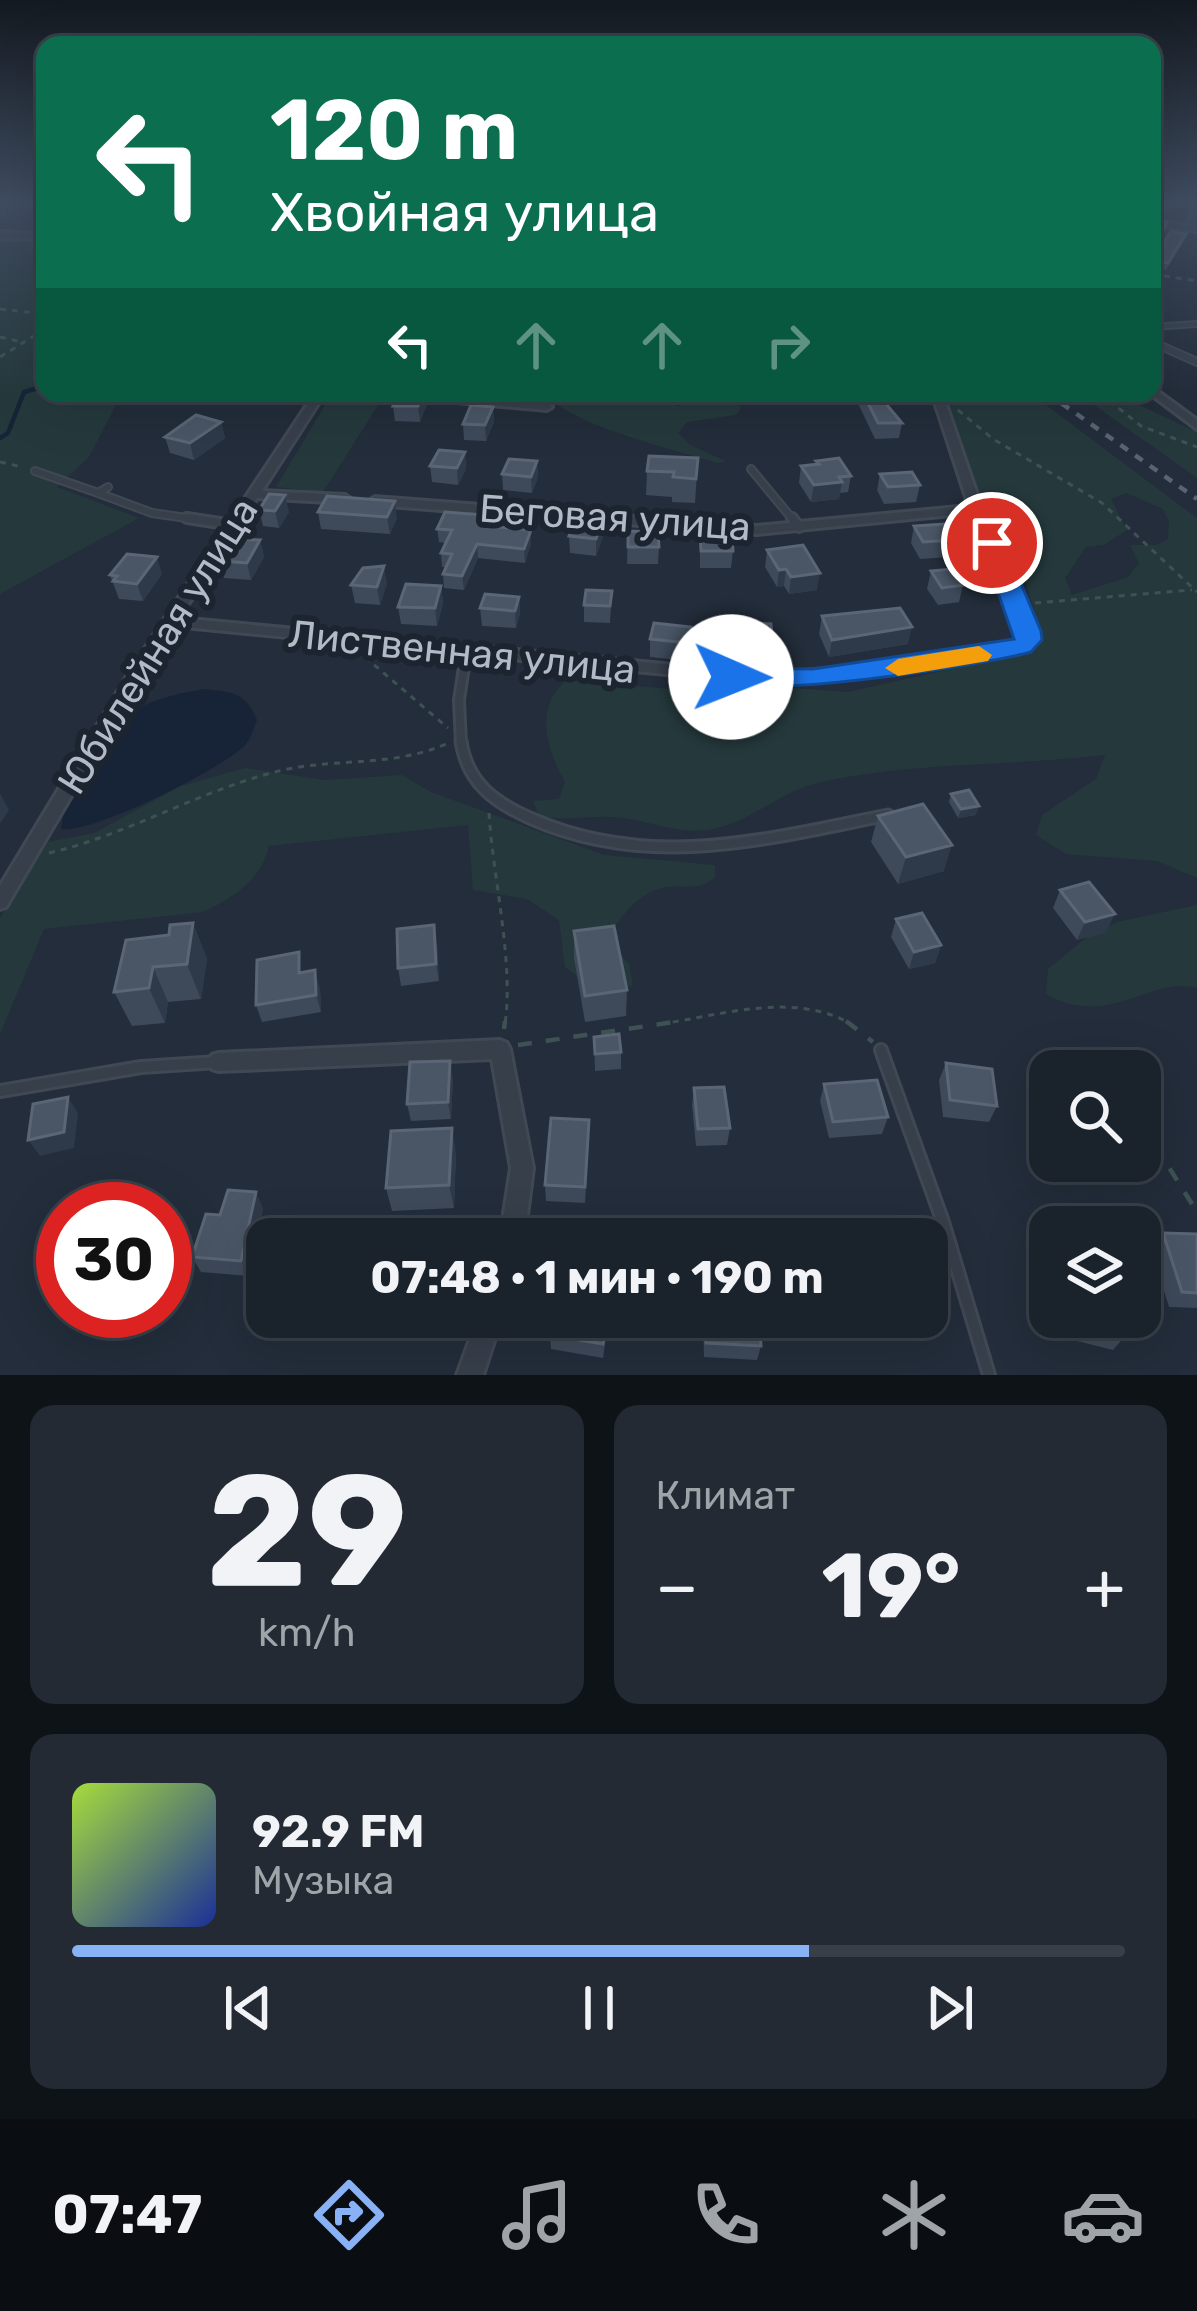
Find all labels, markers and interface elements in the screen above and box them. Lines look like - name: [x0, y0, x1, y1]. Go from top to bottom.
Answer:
- text: 120 m: [270, 80, 518, 180]
- icon: left: [72, 84, 228, 240]
- text: Хвойная улица: [270, 181, 659, 245]
- icon: left: [377, 312, 443, 378]
- icon: ahead: [503, 312, 569, 378]
- icon: ahead: [629, 312, 695, 378]
- icon: right: [755, 312, 821, 378]
- street label: Беговая улица: [478, 486, 752, 550]
- street label: Юбилейная улица: [48, 490, 268, 802]
- pin: [941, 492, 1043, 594]
- icon: arrive: [959, 510, 1025, 576]
- street label: Лиственная улица: [286, 611, 638, 693]
- position arrow: [668, 614, 794, 740]
- map controls: [1029, 1050, 1161, 1338]
- button: search: [1029, 1050, 1161, 1182]
- speed limit sign: 30: [36, 1182, 192, 1338]
- button: layers: [1029, 1206, 1161, 1338]
- text: 07:48 · 1 мин · 190 m: [370, 1251, 824, 1304]
- text: 29: [206, 1439, 407, 1624]
- text: Климат: [656, 1473, 795, 1519]
- text: 19°: [821, 1533, 961, 1640]
- text: −: [656, 1547, 698, 1626]
- text: +: [1084, 1547, 1125, 1626]
- text: km/h: [258, 1610, 355, 1656]
- text: 92.9 FM: [252, 1805, 425, 1858]
- text: Музыка: [252, 1858, 394, 1904]
- icon: previous: [215, 1975, 281, 2041]
- icon: pause: [566, 1975, 632, 2041]
- icon: next: [917, 1975, 983, 2041]
- icon: directions: [307, 2173, 391, 2257]
- icon: music: [495, 2173, 579, 2257]
- icon: phone: [684, 2173, 768, 2257]
- icon: climate: [872, 2173, 956, 2257]
- icon: car: [1061, 2173, 1145, 2257]
- text: 07:47: [52, 2183, 202, 2247]

